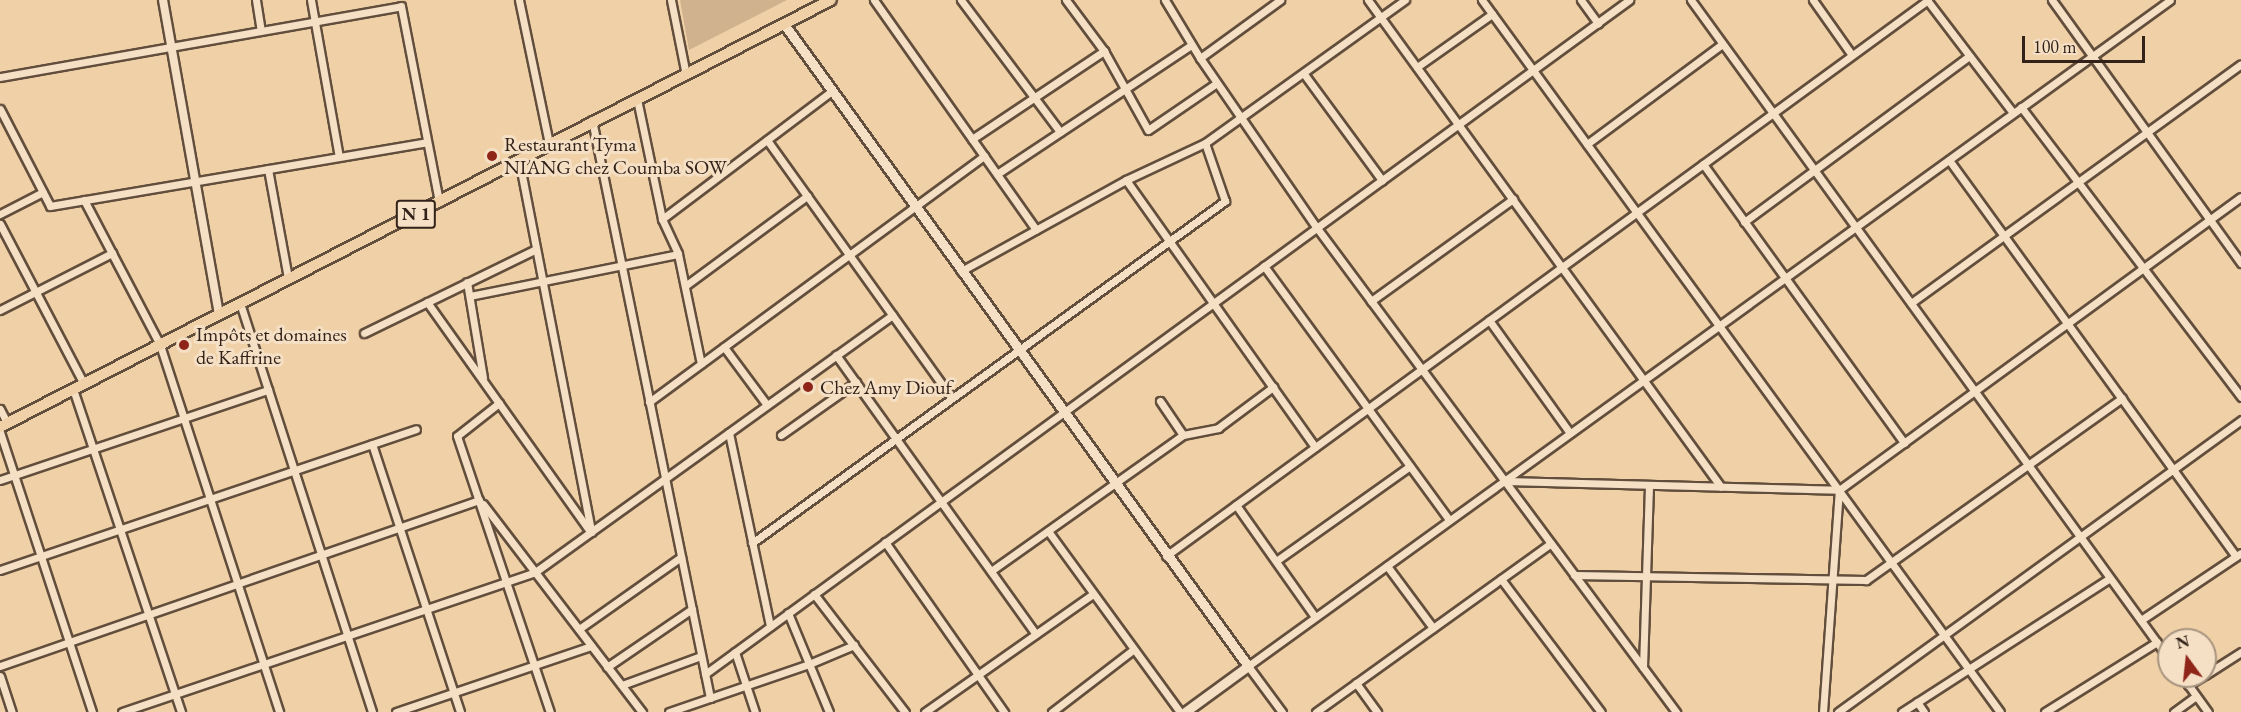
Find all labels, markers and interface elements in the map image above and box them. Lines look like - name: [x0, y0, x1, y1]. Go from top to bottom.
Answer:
- scale bar: [2025, 24, 2148, 62]
- text: 100 m: [2033, 35, 2077, 58]
- place label: Restaurant Tyma NIANG chez Coumba SOW: [504, 132, 727, 179]
- marker: Restaurant Tyma NIANG chez Coumba SOW: [485, 149, 499, 163]
- road number: N 1: [395, 199, 437, 229]
- place label: Impôts et domaines de Kaffrine: [196, 322, 347, 369]
- marker: Impôts et domaines de Kaffrine: [177, 338, 191, 352]
- place label: Chez Amy Diouf: [820, 375, 952, 399]
- marker: Chez Amy Diouf: [801, 380, 815, 394]
- north arrow: [2157, 628, 2217, 688]
- text: N: [2174, 630, 2192, 654]

